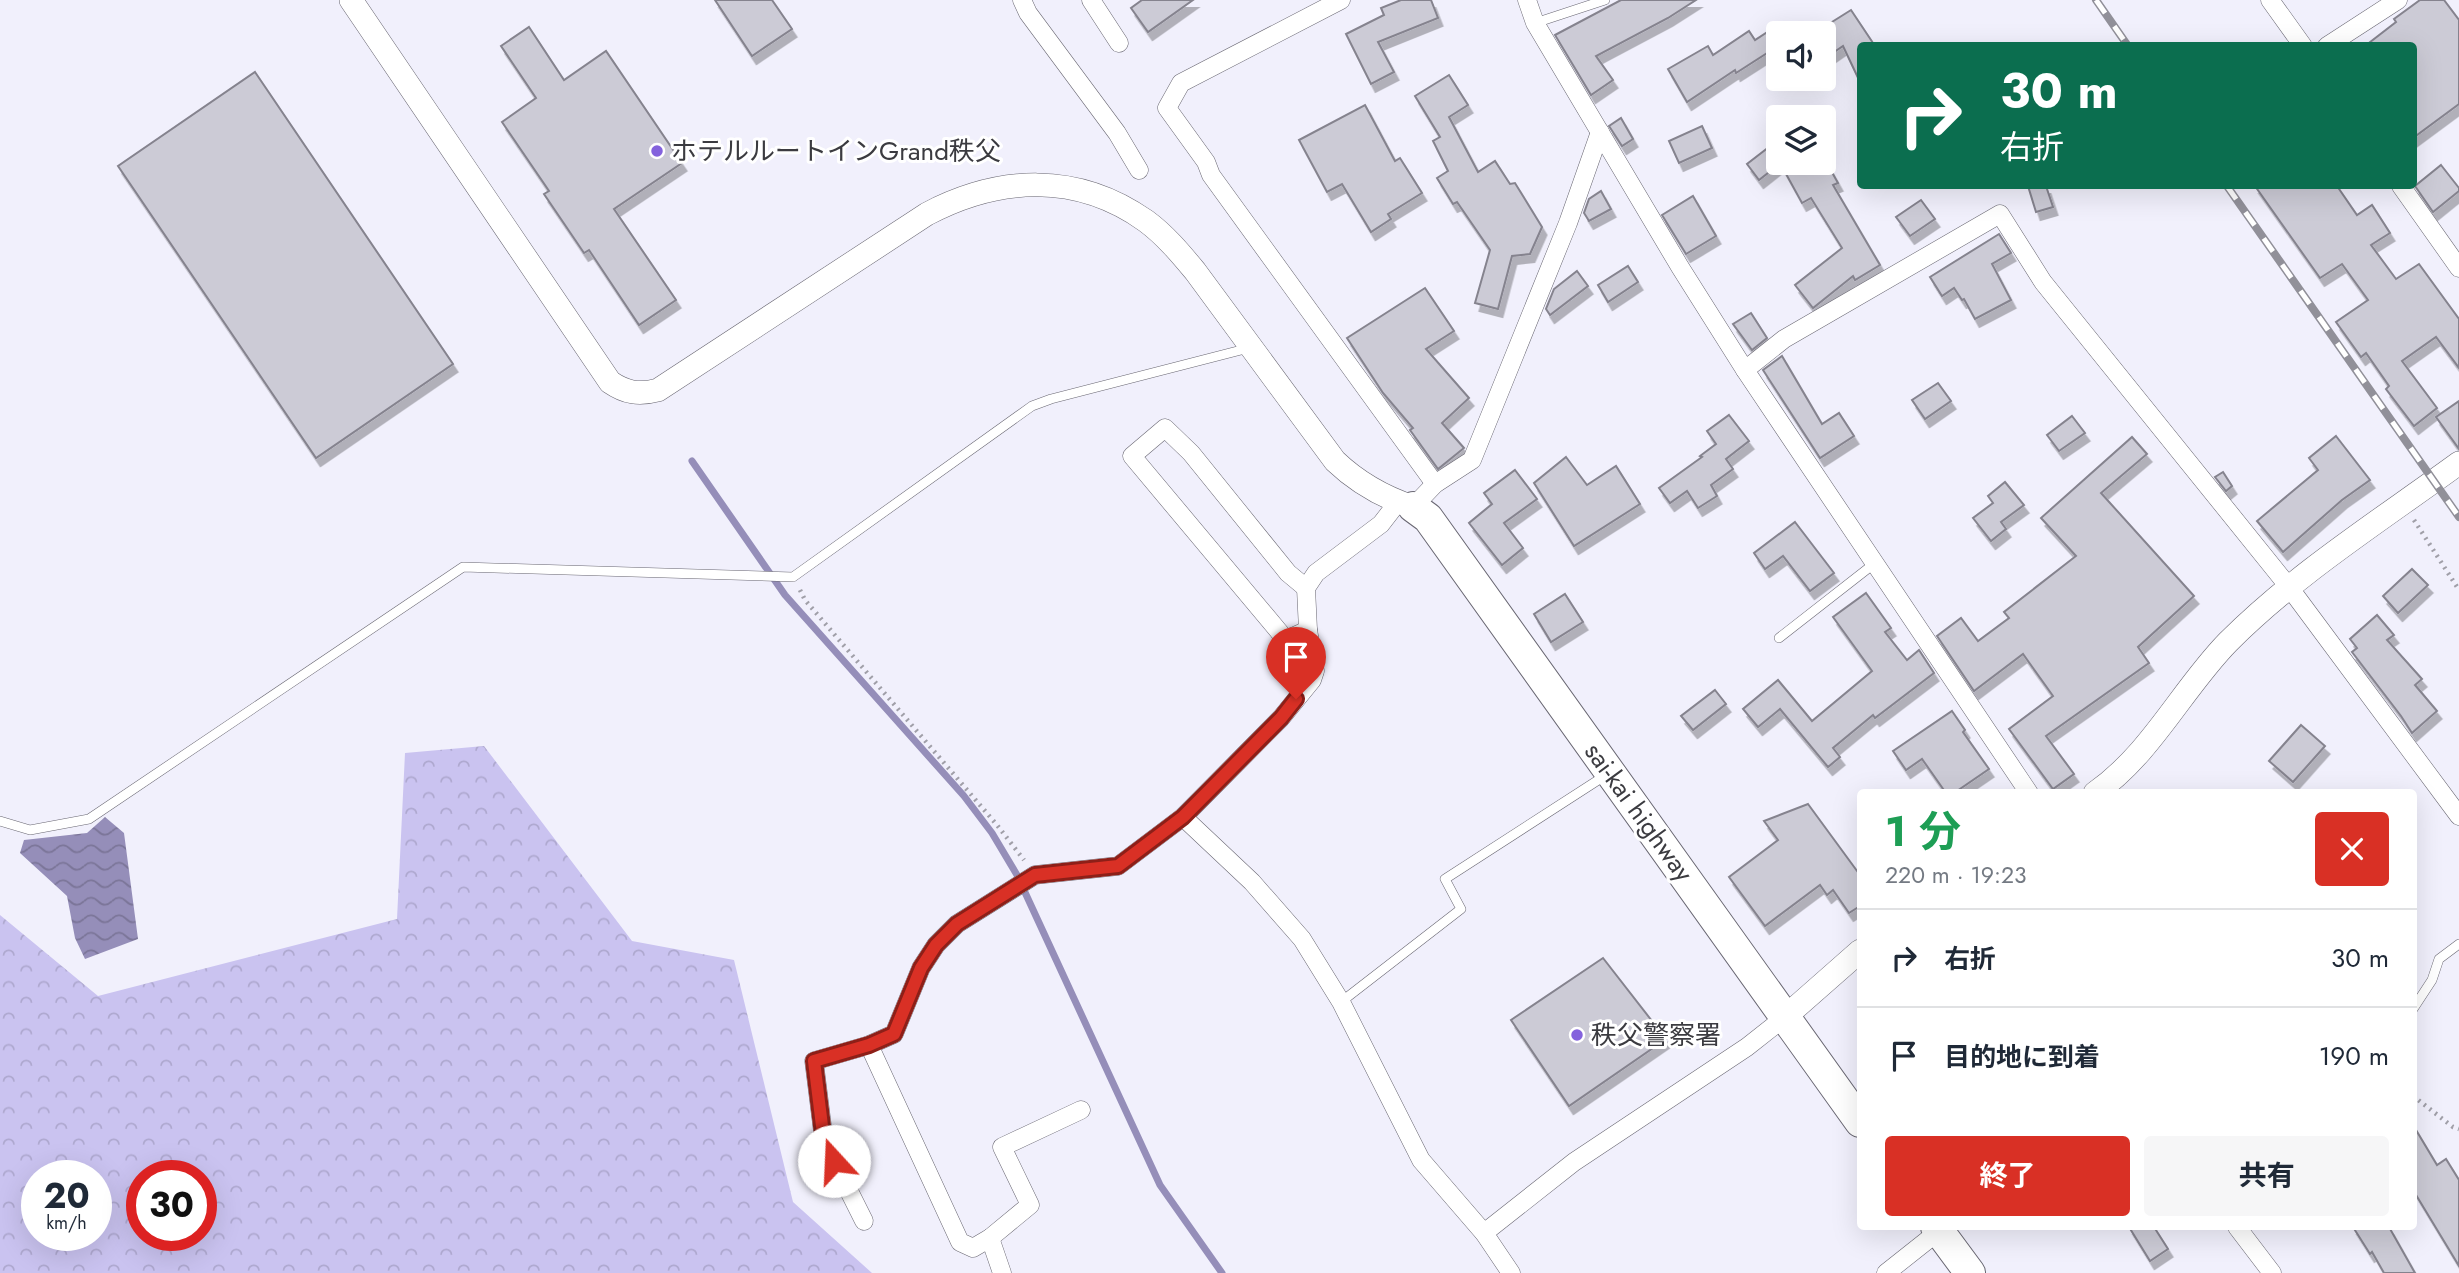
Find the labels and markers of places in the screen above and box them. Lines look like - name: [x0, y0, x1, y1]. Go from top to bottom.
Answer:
- place label: ホテルルートインGrand秩父: [671, 132, 1001, 170]
- marker: ホテルルートインGrand秩父: [649, 143, 665, 159]
- pin: [1266, 627, 1326, 699]
- place label: 秩父警察署: [1591, 1016, 1721, 1054]
- marker: 秩父警察署: [1569, 1027, 1585, 1043]

